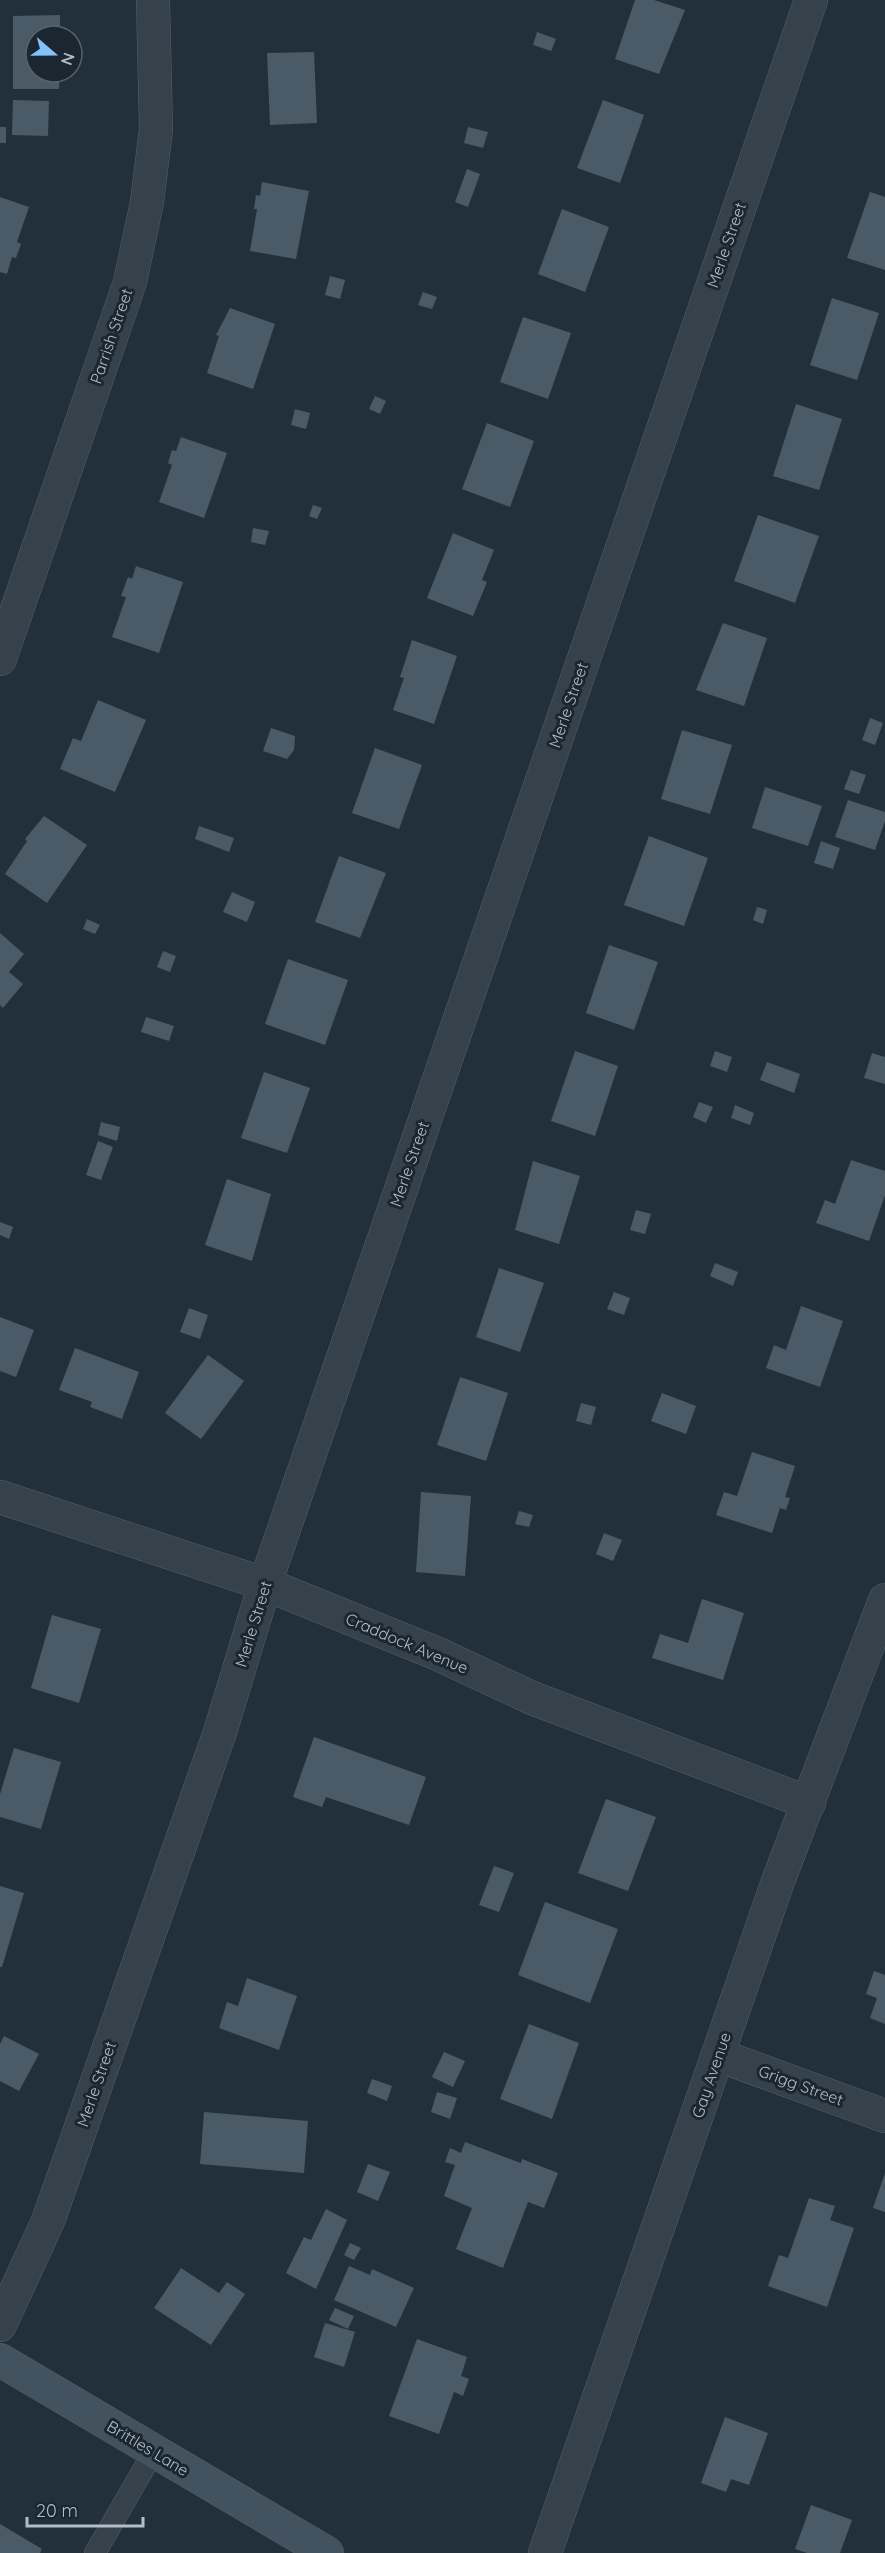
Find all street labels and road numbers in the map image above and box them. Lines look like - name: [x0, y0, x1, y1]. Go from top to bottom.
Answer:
- street label: Merle Street: [702, 200, 750, 290]
- street label: Parrish Street: [85, 286, 137, 386]
- street label: Merle Street: [544, 660, 592, 750]
- street label: Merle Street: [385, 1119, 433, 1209]
- street label: Merle Street: [230, 1578, 276, 1670]
- street label: Craddock Avenue: [343, 1608, 471, 1678]
- street label: Gay Avenue: [687, 2030, 735, 2120]
- street label: Merle Street: [72, 2039, 120, 2129]
- street label: Grigg Street: [756, 2060, 846, 2110]
- street label: Brittles Lane: [104, 2416, 192, 2480]

